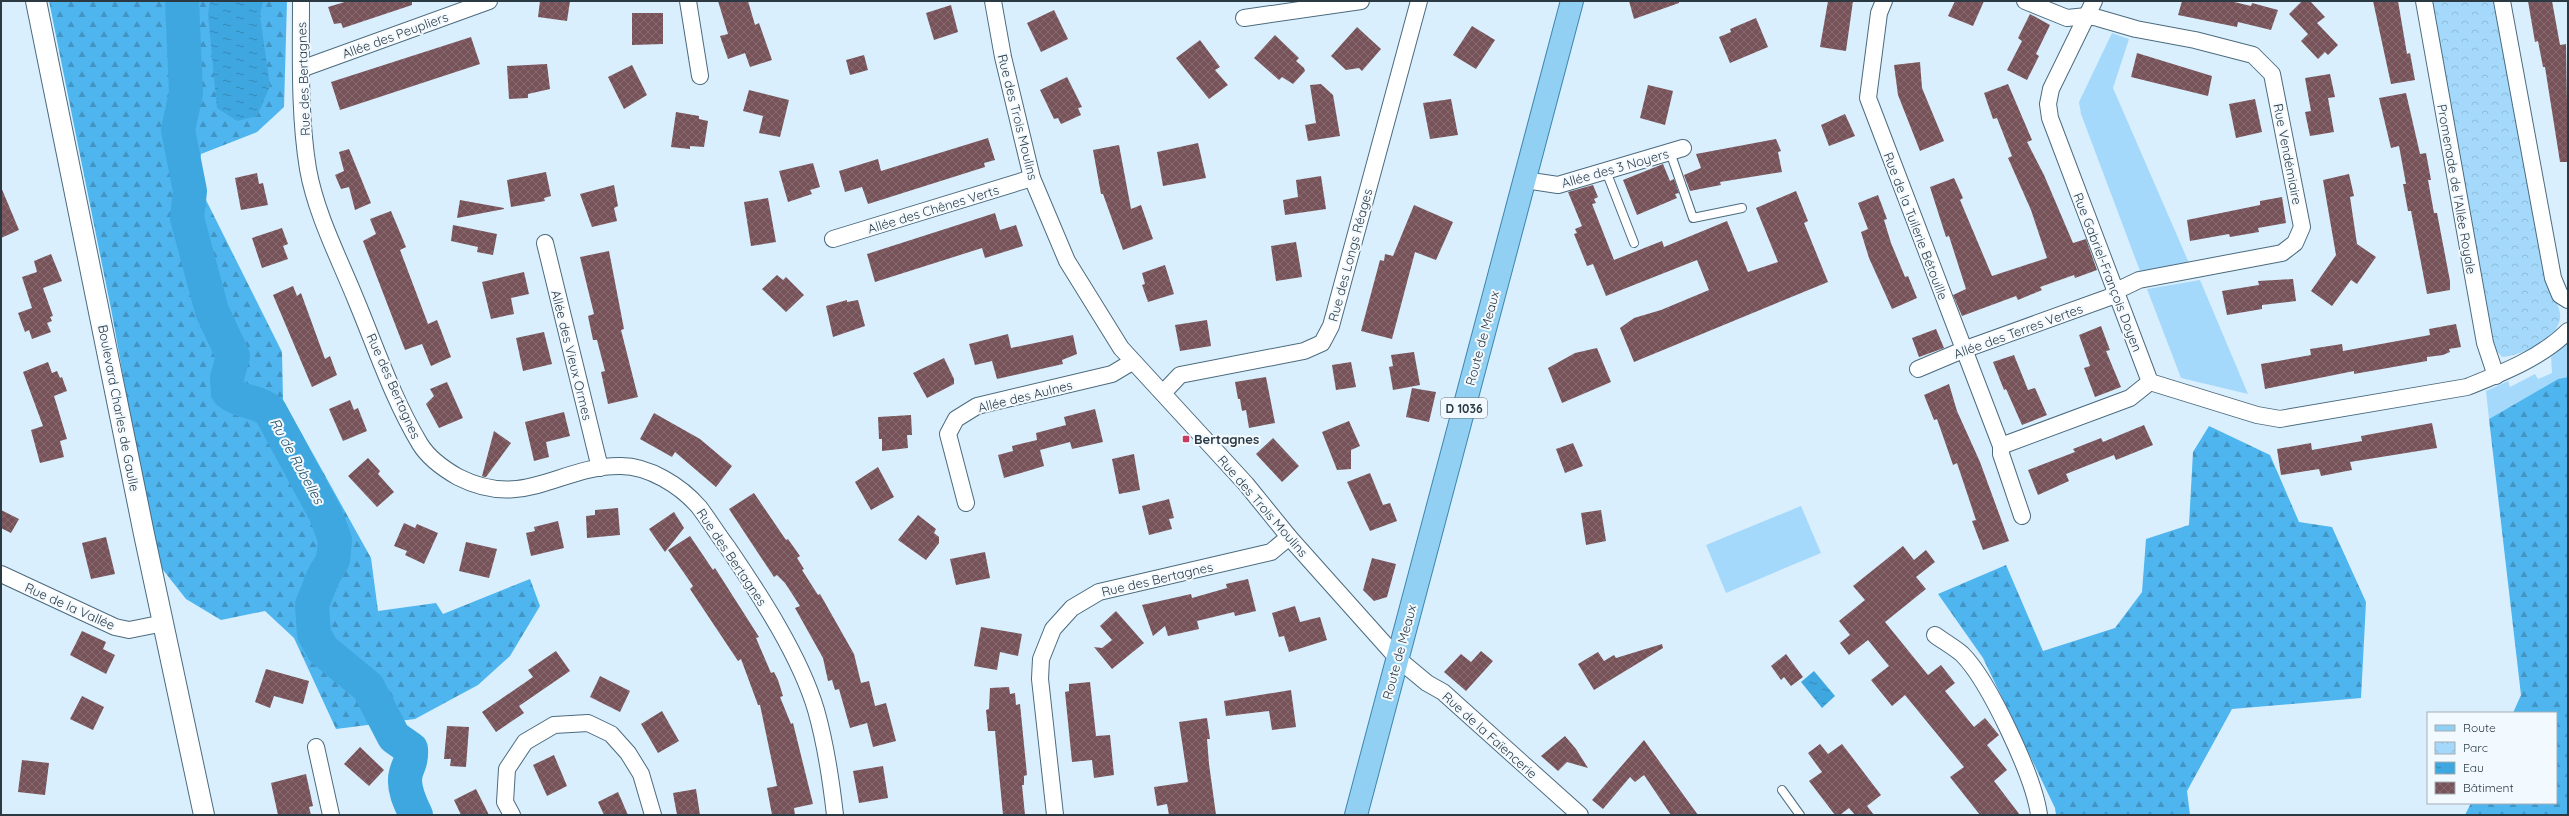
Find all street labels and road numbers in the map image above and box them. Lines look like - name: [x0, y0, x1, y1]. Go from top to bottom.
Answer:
- street label: Allée des Peupliers: [340, 8, 450, 62]
- street label: Rue des Bertagnes: [293, 22, 313, 136]
- street label: Rue des Trois Moulins: [995, 52, 1041, 182]
- street label: Rue Vendémiaire: [2270, 102, 2306, 206]
- street label: Promenade de l'Allée Royale: [2434, 103, 2480, 275]
- street label: Allée des 3 Noyers: [1560, 145, 1670, 191]
- street label: Rue de la Tuilerie Bétouille: [1880, 150, 1952, 302]
- street label: Allée des Chênes Verts: [865, 181, 1001, 237]
- street label: Rue des Longs Réages: [1325, 187, 1375, 323]
- street label: Rue Gabriel-François Doyen: [2070, 190, 2146, 354]
- street label: Allée des Vieux Ormes: [548, 288, 596, 422]
- street label: Route de Meaux: [1462, 289, 1502, 387]
- street label: Allée des Terres Vertes: [1951, 300, 2085, 362]
- street label: Boulevard Charles de Gaulle: [95, 323, 143, 493]
- street label: Rue des Bertagnes: [364, 331, 424, 441]
- street label: Allée des Aulnes: [976, 377, 1074, 415]
- road number: D 1036: [1441, 398, 1487, 418]
- street label: Rue des Trois Moulins: [1215, 452, 1311, 560]
- street label: Rue des Bertagnes: [694, 505, 770, 609]
- street label: Rue des Bertagnes: [1100, 558, 1214, 600]
- street label: Rue de la Vallée: [22, 579, 118, 633]
- street label: Route de Meaux: [1379, 603, 1419, 701]
- street label: Rue de la Faïencerie: [1439, 688, 1541, 782]

